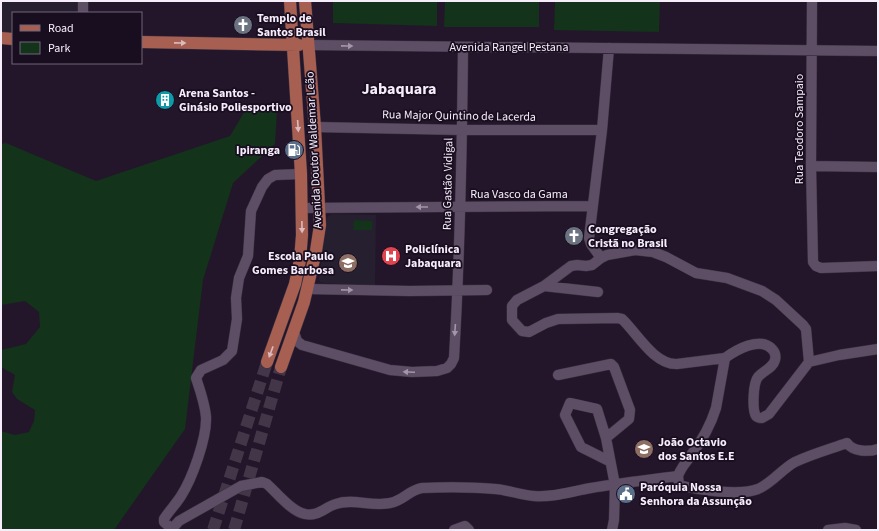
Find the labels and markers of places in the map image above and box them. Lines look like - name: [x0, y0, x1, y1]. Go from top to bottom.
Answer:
- place label: Templo de Santos Brasil: [257, 10, 326, 41]
- church icon: Templo de Santos Brasil: [232, 14, 254, 36]
- place label: Arena Santos - Ginásio Poliesportivo: [178, 85, 292, 116]
- building icon: Arena Santos - Ginásio Poliesportivo: [154, 89, 176, 111]
- fuel station icon: Ipiranga: [283, 139, 305, 161]
- place label: Ipiranga: [236, 142, 280, 159]
- place label: Congregação Cristã no Brasil: [588, 221, 668, 252]
- church icon: Congregação Cristã no Brasil: [563, 225, 585, 247]
- place label: Policlínica Jabaquara: [405, 241, 461, 272]
- hospital icon: Policlínica Jabaquara: [380, 245, 402, 267]
- place label: Escola Paulo Gomes Barbosa: [252, 248, 334, 279]
- school or university icon: Escola Paulo Gomes Barbosa: [337, 252, 359, 274]
- place label: João Octavio dos Santos E.E: [658, 434, 735, 465]
- school or university icon: João Octavio dos Santos E.E: [633, 438, 655, 460]
- place label: Paróquia Nossa Senhora da Assunção: [640, 479, 752, 510]
- public building icon: Paróquia Nossa Senhora da Assunção: [615, 483, 637, 505]

